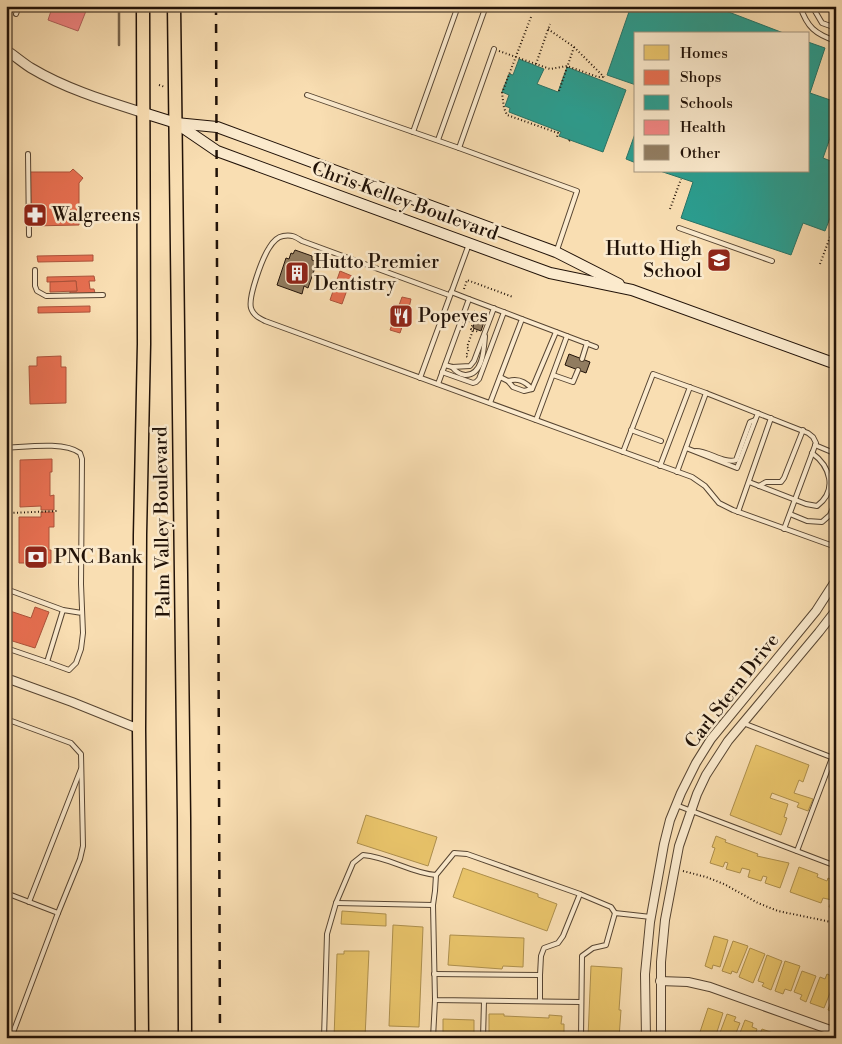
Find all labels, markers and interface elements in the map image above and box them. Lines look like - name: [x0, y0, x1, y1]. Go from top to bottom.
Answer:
- legend: [634, 32, 810, 172]
- text: Homes: [680, 44, 728, 63]
- text: Shops: [680, 68, 721, 87]
- text: Schools: [680, 94, 733, 113]
- text: Health: [680, 118, 726, 137]
- text: Other: [680, 144, 721, 163]
- street label: Chris Kelley Boulevard: [309, 156, 502, 246]
- pharmacy icon: Walgreens: [22, 202, 48, 228]
- place label: Walgreens: [51, 203, 140, 227]
- place label: Hutto High School: [605, 237, 702, 283]
- school or university icon: Hutto High School: [706, 247, 732, 273]
- place label: Hutto Premier Dentistry: [314, 250, 439, 296]
- building icon: Hutto Premier Dentistry: [284, 260, 310, 286]
- restaurant icon: Popeyes: [388, 303, 414, 329]
- place label: Popeyes: [418, 304, 488, 328]
- street label: Palm Valley Boulevard: [148, 426, 176, 618]
- bank icon: PNC Bank: [23, 544, 49, 570]
- place label: PNC Bank: [54, 545, 143, 569]
- street label: Carl Stern Drive: [680, 629, 784, 753]

